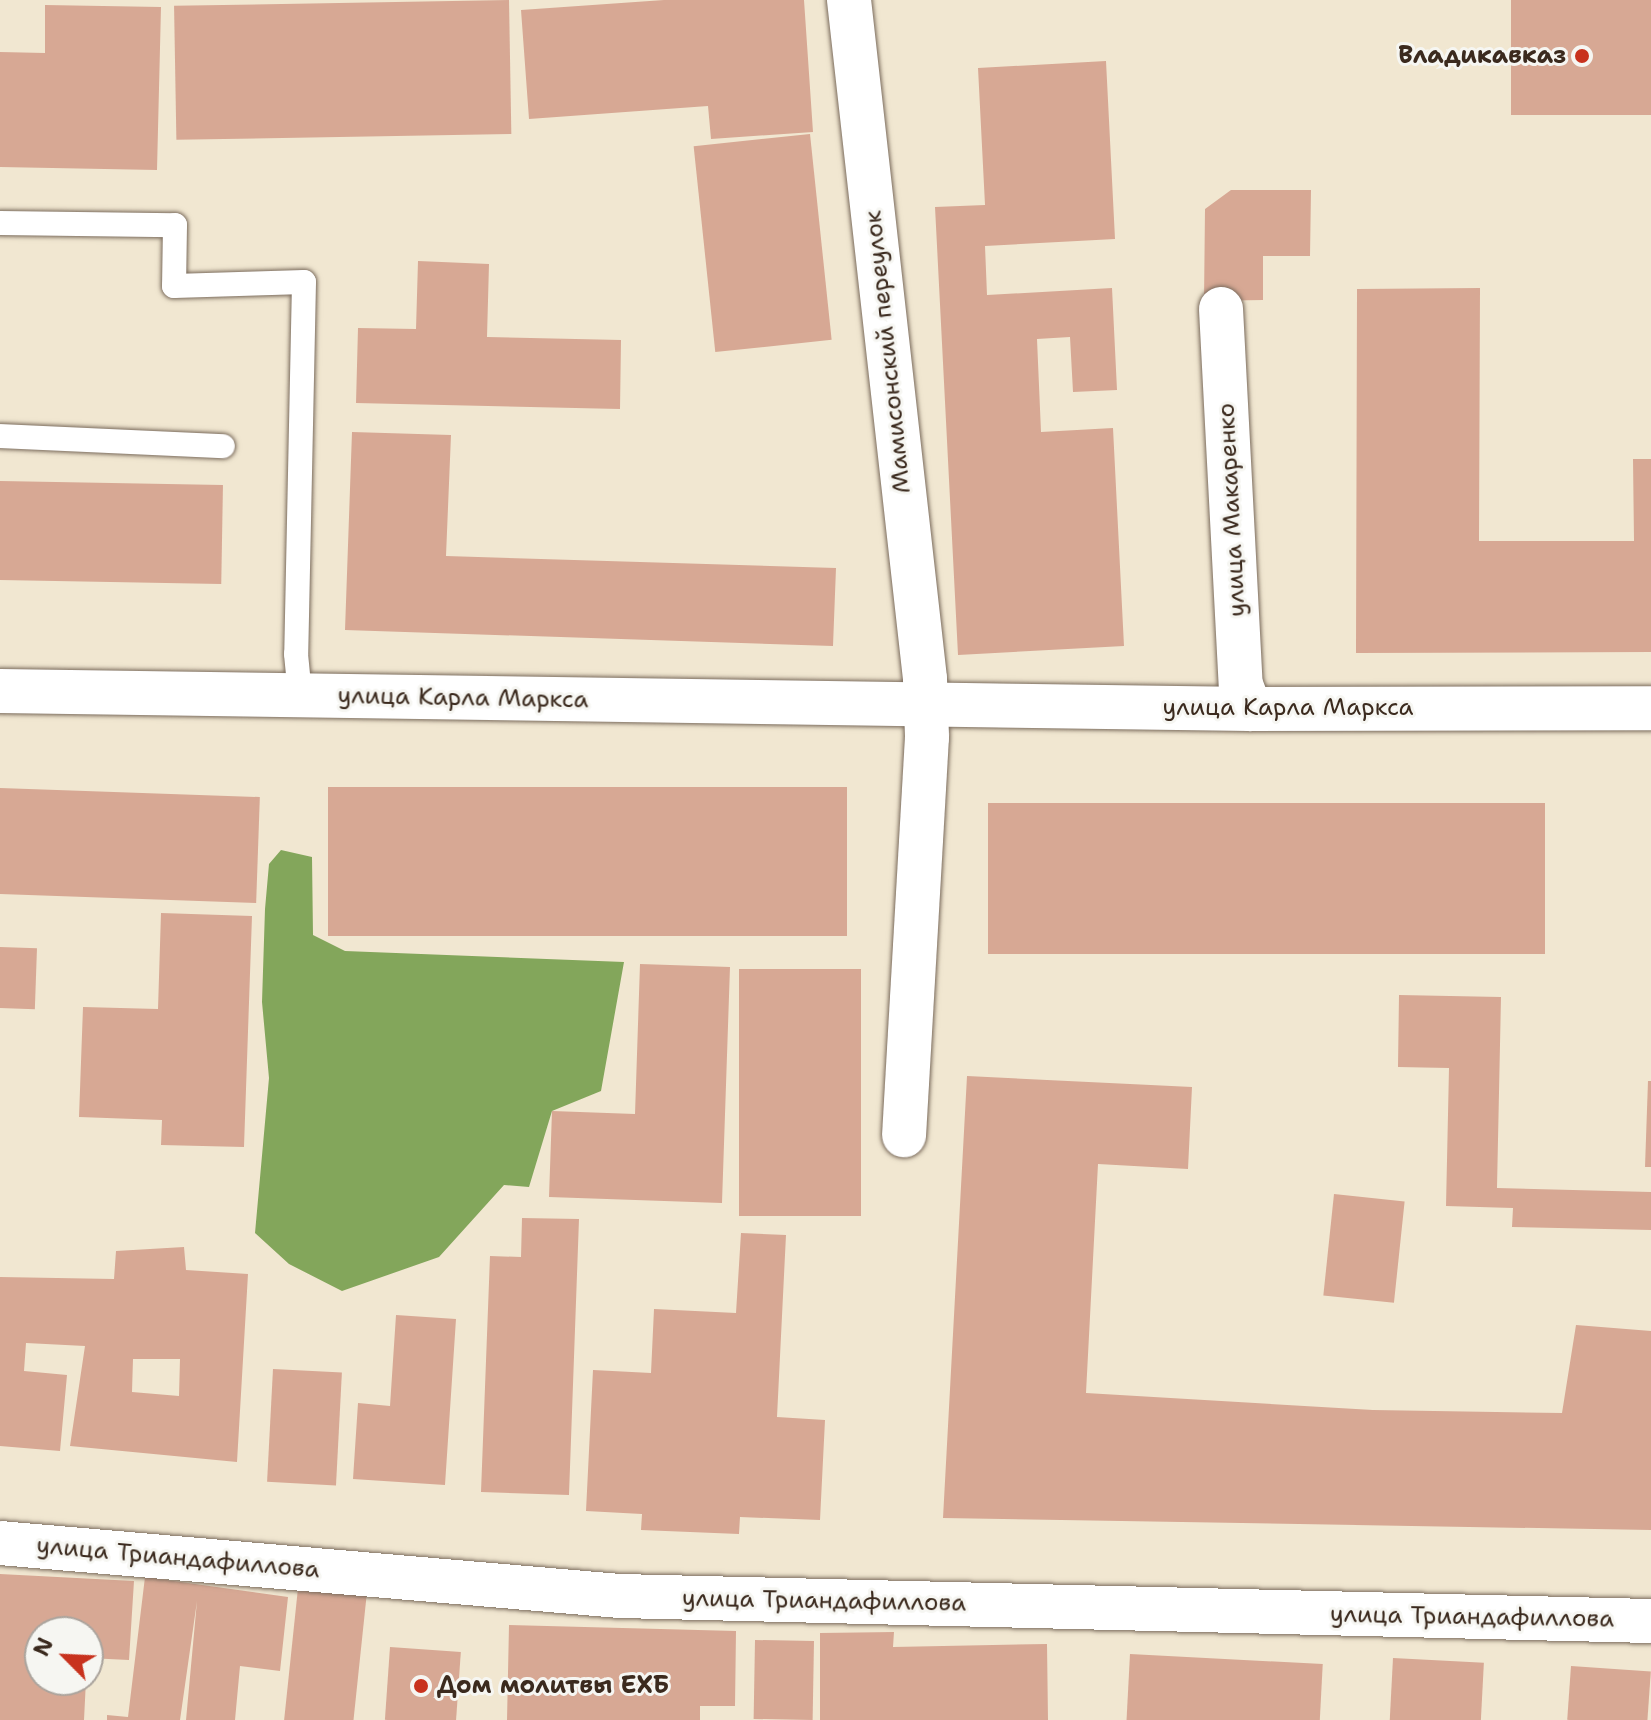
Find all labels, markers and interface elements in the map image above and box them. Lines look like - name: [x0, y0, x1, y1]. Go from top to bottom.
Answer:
- place label: Владикавказ: [1398, 42, 1566, 70]
- marker: Владикавказ: [1573, 47, 1591, 65]
- street label: Мамисонский переулок: [859, 209, 917, 495]
- street label: улица Макаренко: [1212, 402, 1252, 618]
- street label: улица Карла Маркса: [337, 681, 589, 715]
- street label: улица Карла Маркса: [1163, 694, 1413, 722]
- street label: улица Триандафиллова: [35, 1531, 321, 1585]
- street label: улица Триандафиллова: [682, 1584, 966, 1618]
- street label: улица Триандафиллова: [1330, 1600, 1614, 1634]
- north arrow: [24, 1616, 104, 1696]
- text: N: [27, 1633, 60, 1661]
- place label: Дом молитвы ЕХБ: [437, 1672, 669, 1700]
- marker: Дом молитвы ЕХБ: [412, 1677, 430, 1695]

